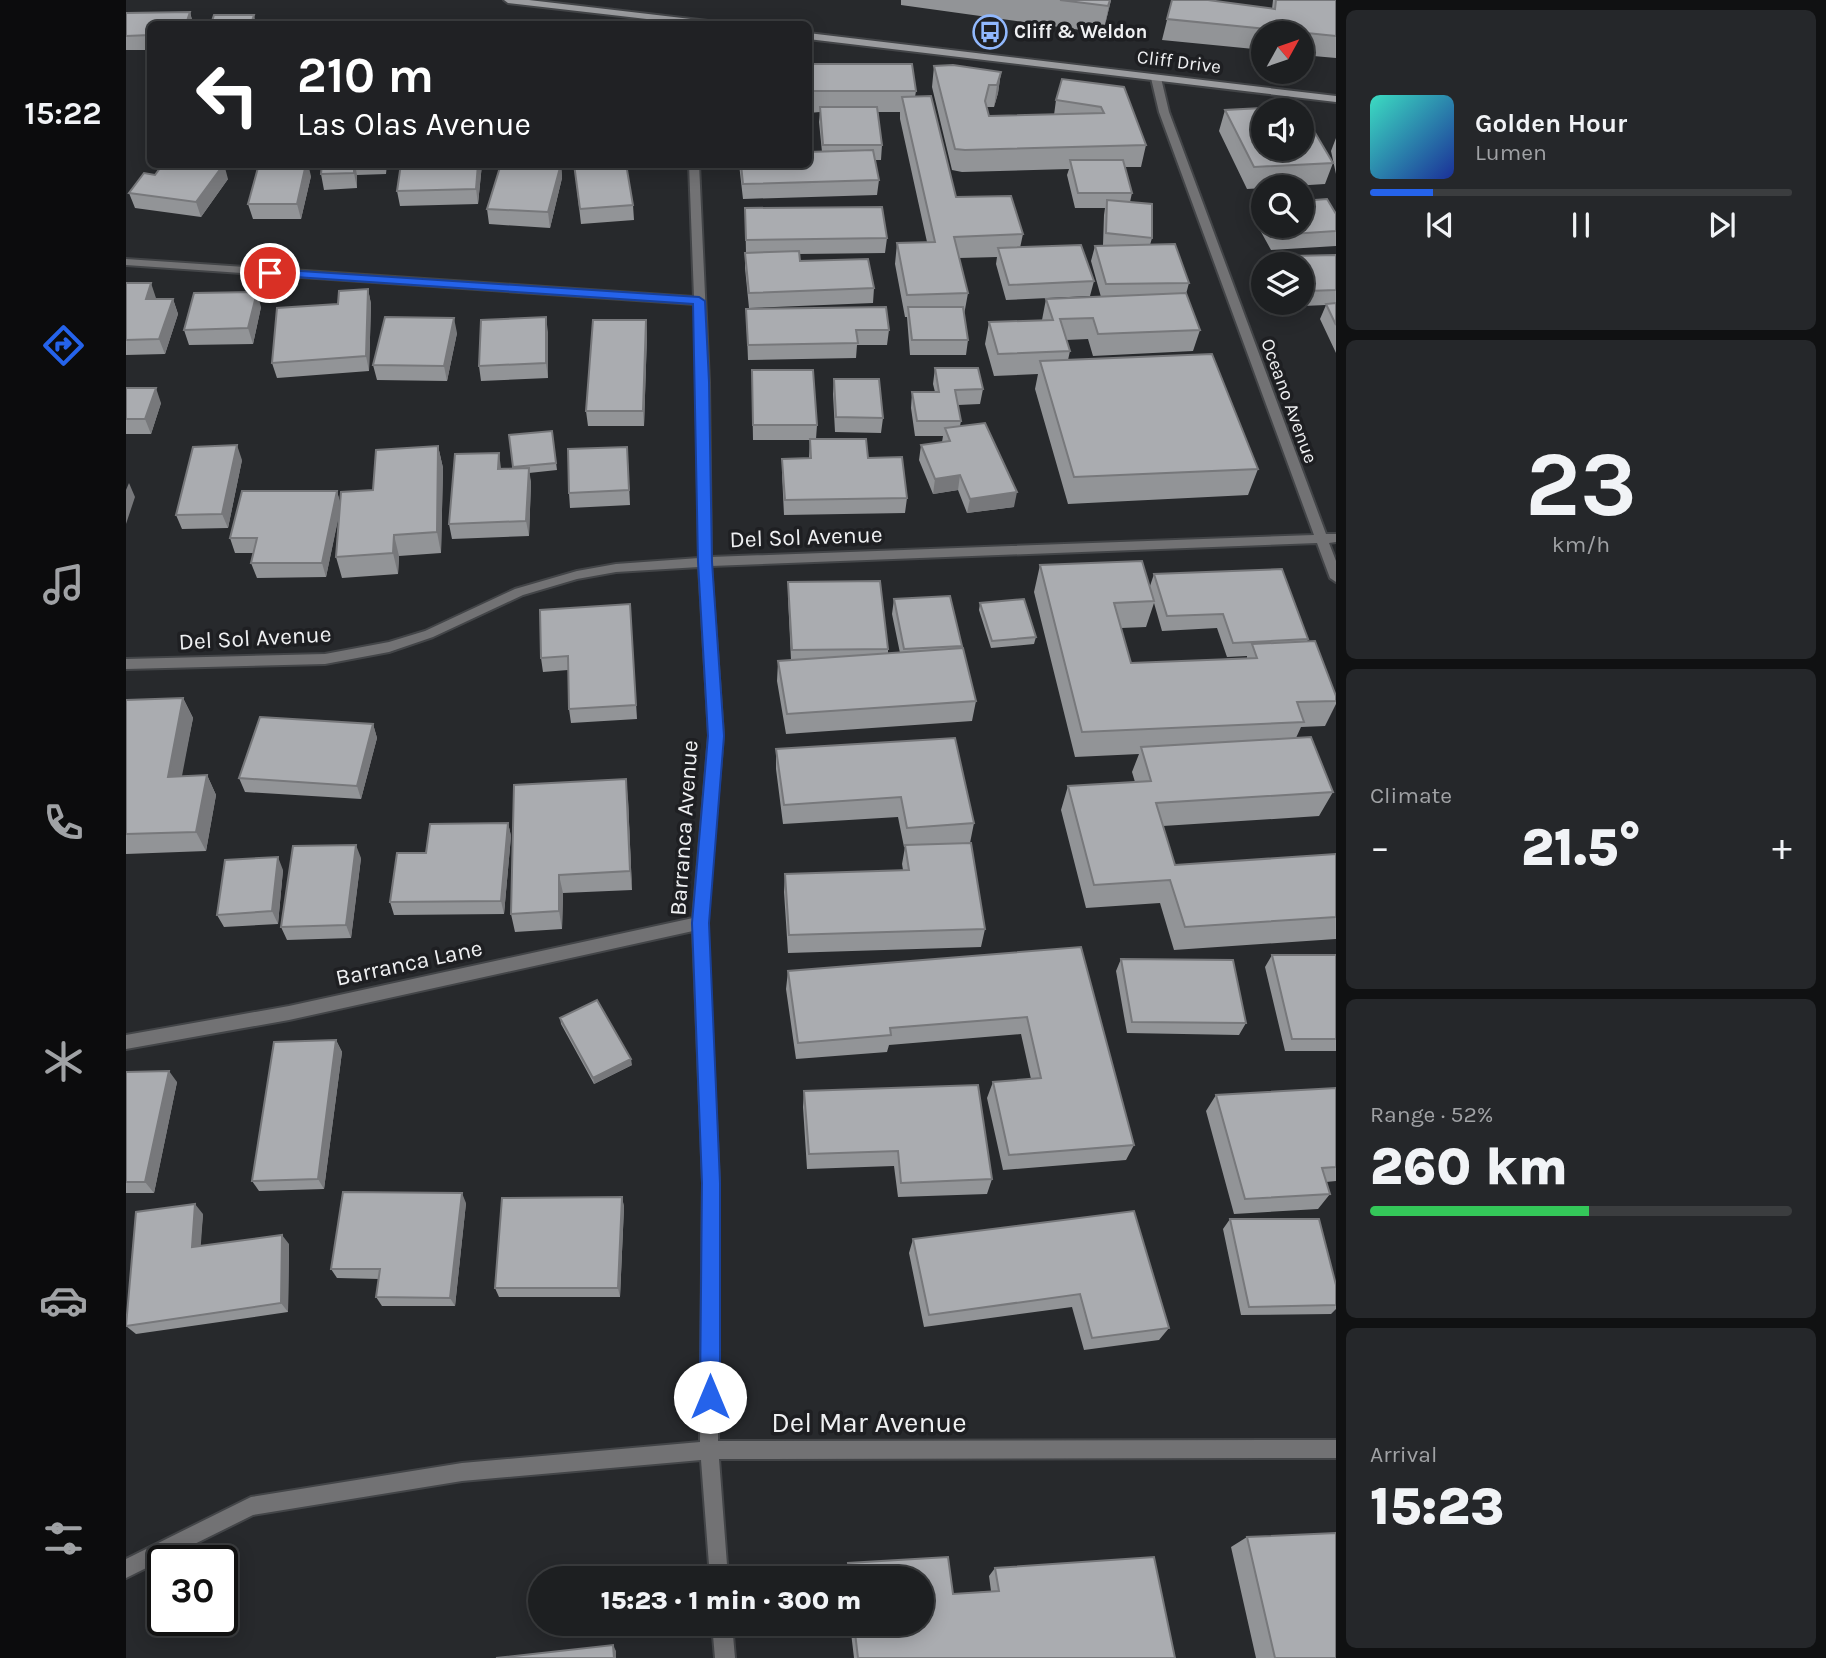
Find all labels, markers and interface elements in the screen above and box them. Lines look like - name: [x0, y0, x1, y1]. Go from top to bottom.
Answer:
- bus stop icon: Cliff & Weldon: [971, 13, 1009, 51]
- place label: Cliff & Weldon: [1014, 21, 1147, 43]
- north arrow: [1251, 21, 1314, 84]
- map controls: [1251, 21, 1314, 315]
- street label: Cliff Drive: [1136, 46, 1222, 78]
- text: 210 m: [297, 47, 434, 104]
- icon: left: [182, 49, 273, 140]
- text: 15:22: [24, 95, 102, 132]
- button: sound: [1251, 98, 1314, 161]
- text: Las Olas Avenue: [297, 106, 531, 143]
- text: Golden Hour: [1475, 108, 1627, 139]
- text: Lumen: [1475, 139, 1547, 166]
- button: search: [1251, 175, 1314, 238]
- icon: previous: [1421, 206, 1459, 244]
- icon: pause: [1562, 206, 1600, 244]
- icon: next: [1703, 206, 1741, 244]
- pin: [240, 243, 300, 303]
- button: layers: [1251, 252, 1314, 315]
- icon: arrive: [251, 254, 289, 292]
- icon: directions: [39, 321, 88, 370]
- street label: Oceano Avenue: [1256, 336, 1322, 466]
- text: 23: [1525, 432, 1637, 538]
- street label: Del Sol Avenue: [729, 521, 883, 553]
- text: km/h: [1552, 531, 1610, 558]
- icon: music: [39, 560, 88, 609]
- street label: Del Sol Avenue: [178, 621, 332, 655]
- street label: Barranca Avenue: [664, 739, 704, 917]
- text: Climate: [1370, 782, 1452, 809]
- icon: phone: [39, 798, 88, 847]
- text: 21.5°: [1521, 817, 1641, 878]
- text: −: [1370, 825, 1390, 870]
- text: +: [1772, 825, 1792, 870]
- street label: Barranca Lane: [333, 934, 485, 992]
- icon: climate: [39, 1037, 88, 1086]
- text: Range · 52%: [1370, 1101, 1493, 1128]
- text: 260 km: [1370, 1136, 1568, 1197]
- icon: car: [39, 1276, 88, 1325]
- position arrow: [673, 1360, 747, 1434]
- street label: Del Mar Avenue: [771, 1406, 967, 1439]
- text: Arrival: [1370, 1441, 1437, 1468]
- text: 15:23: [1370, 1476, 1504, 1537]
- icon: filters: [39, 1514, 88, 1563]
- speed limit sign: 30: [147, 1545, 238, 1636]
- text: 15:23 · 1 min · 300 m: [601, 1585, 861, 1616]

